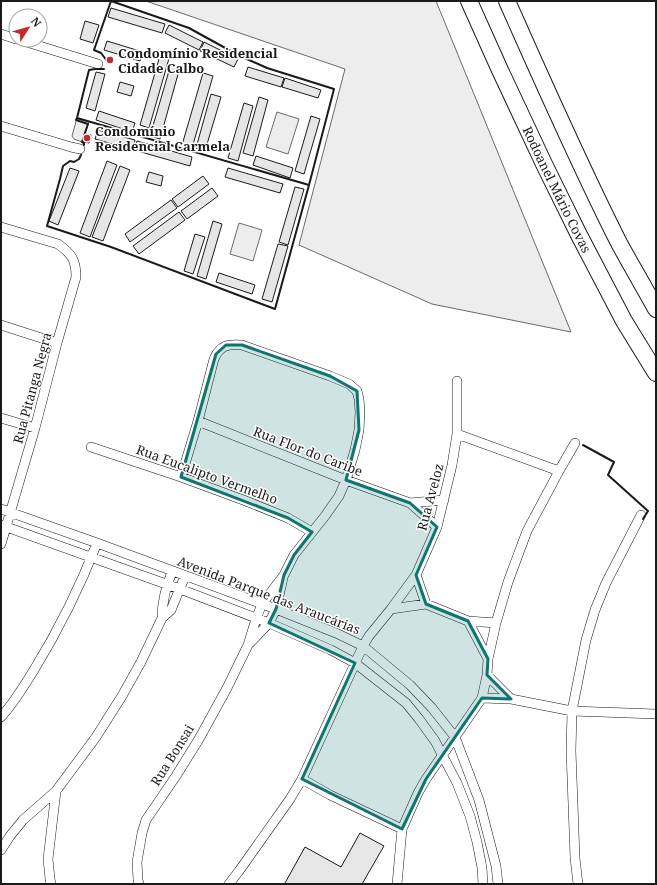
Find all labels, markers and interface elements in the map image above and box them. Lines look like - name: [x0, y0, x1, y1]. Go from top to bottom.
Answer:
- north arrow: [8, 8, 48, 48]
- text: N: [28, 14, 45, 30]
- place label: Condomínio Residencial Cidade Calbo: [118, 44, 278, 77]
- marker: Condomínio Residencial Cidade Calbo: [105, 55, 115, 65]
- place label: Condomínio Residencial Carmela: [95, 122, 230, 155]
- street label: Rodoanel Mário Covas: [519, 123, 596, 256]
- marker: Condomínio Residencial Carmela: [82, 133, 92, 143]
- street label: Rua Pitanga Negra: [8, 330, 56, 446]
- street label: Rua Flor do Caribe: [251, 422, 365, 480]
- street label: Rua Eucalipto Vermelho: [134, 440, 280, 508]
- street label: Rua Aveloz: [412, 462, 448, 532]
- street label: Avenida Parque das Araucárias: [175, 552, 363, 638]
- street label: Rua Bonsai: [146, 721, 198, 789]

